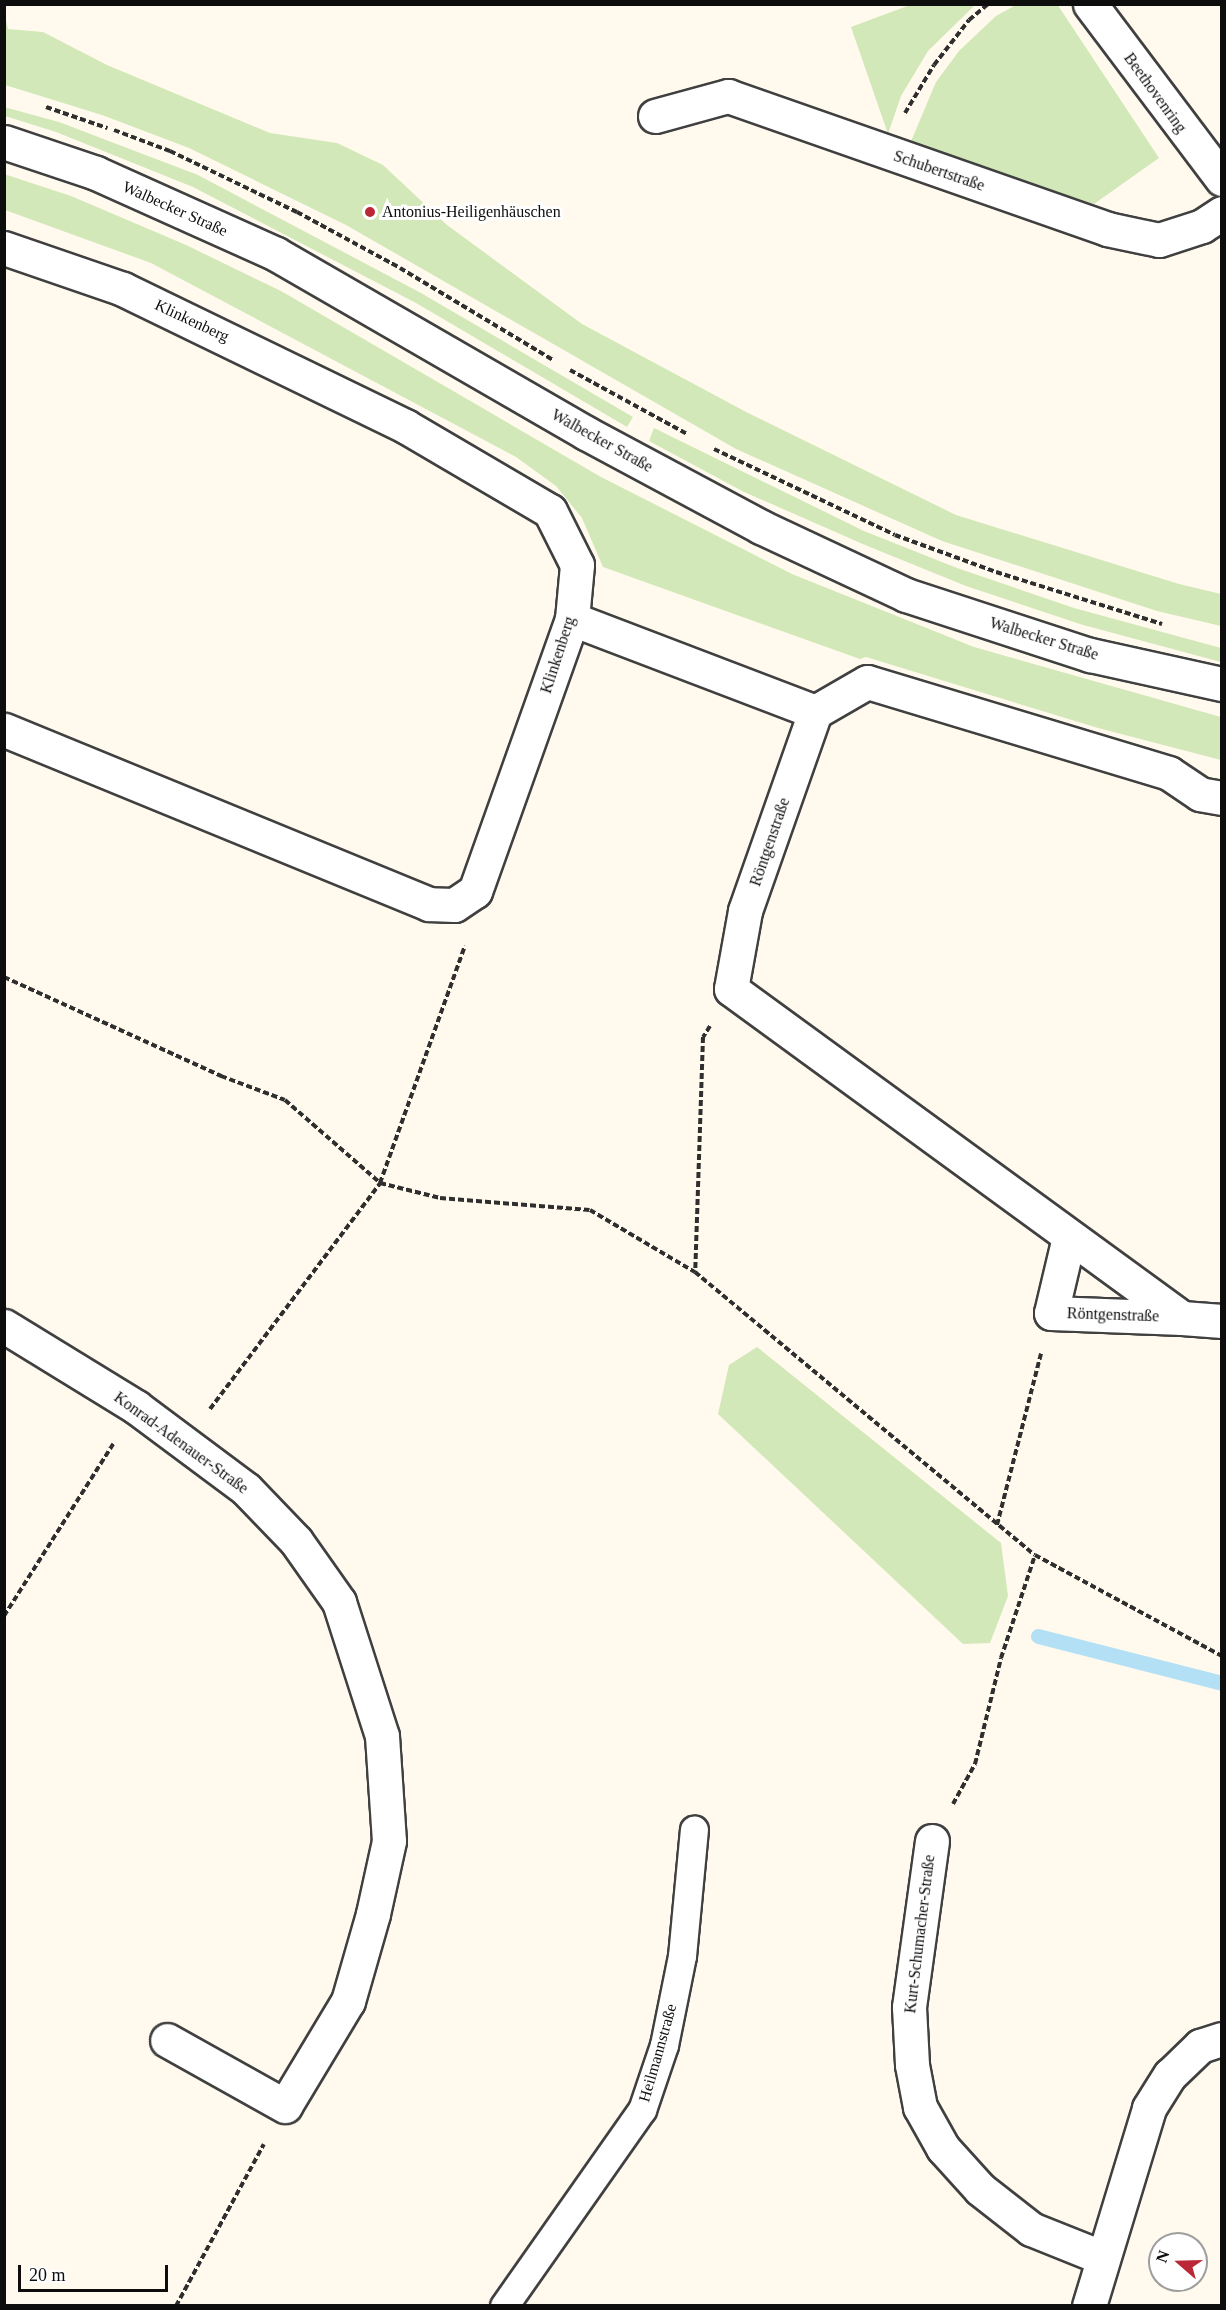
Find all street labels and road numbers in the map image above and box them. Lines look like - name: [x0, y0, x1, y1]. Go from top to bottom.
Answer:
- street label: Beethovenring: [1120, 49, 1190, 137]
- street label: Schubertstraße: [891, 146, 987, 196]
- street label: Walbecker Straße: [120, 177, 230, 241]
- street label: Klinkenberg: [152, 295, 232, 347]
- street label: Walbecker Straße: [548, 405, 656, 477]
- street label: Walbecker Straße: [987, 613, 1101, 665]
- street label: Klinkenberg: [537, 614, 579, 696]
- street label: Röntgenstraße: [746, 795, 794, 889]
- street label: Röntgenstraße: [1066, 1304, 1160, 1326]
- street label: Konrad-Adenauer-Straße: [110, 1388, 252, 1498]
- street label: Kurt-Schumacher-Straße: [901, 1854, 939, 2014]
- street label: Heilmannstraße: [635, 2002, 681, 2104]

